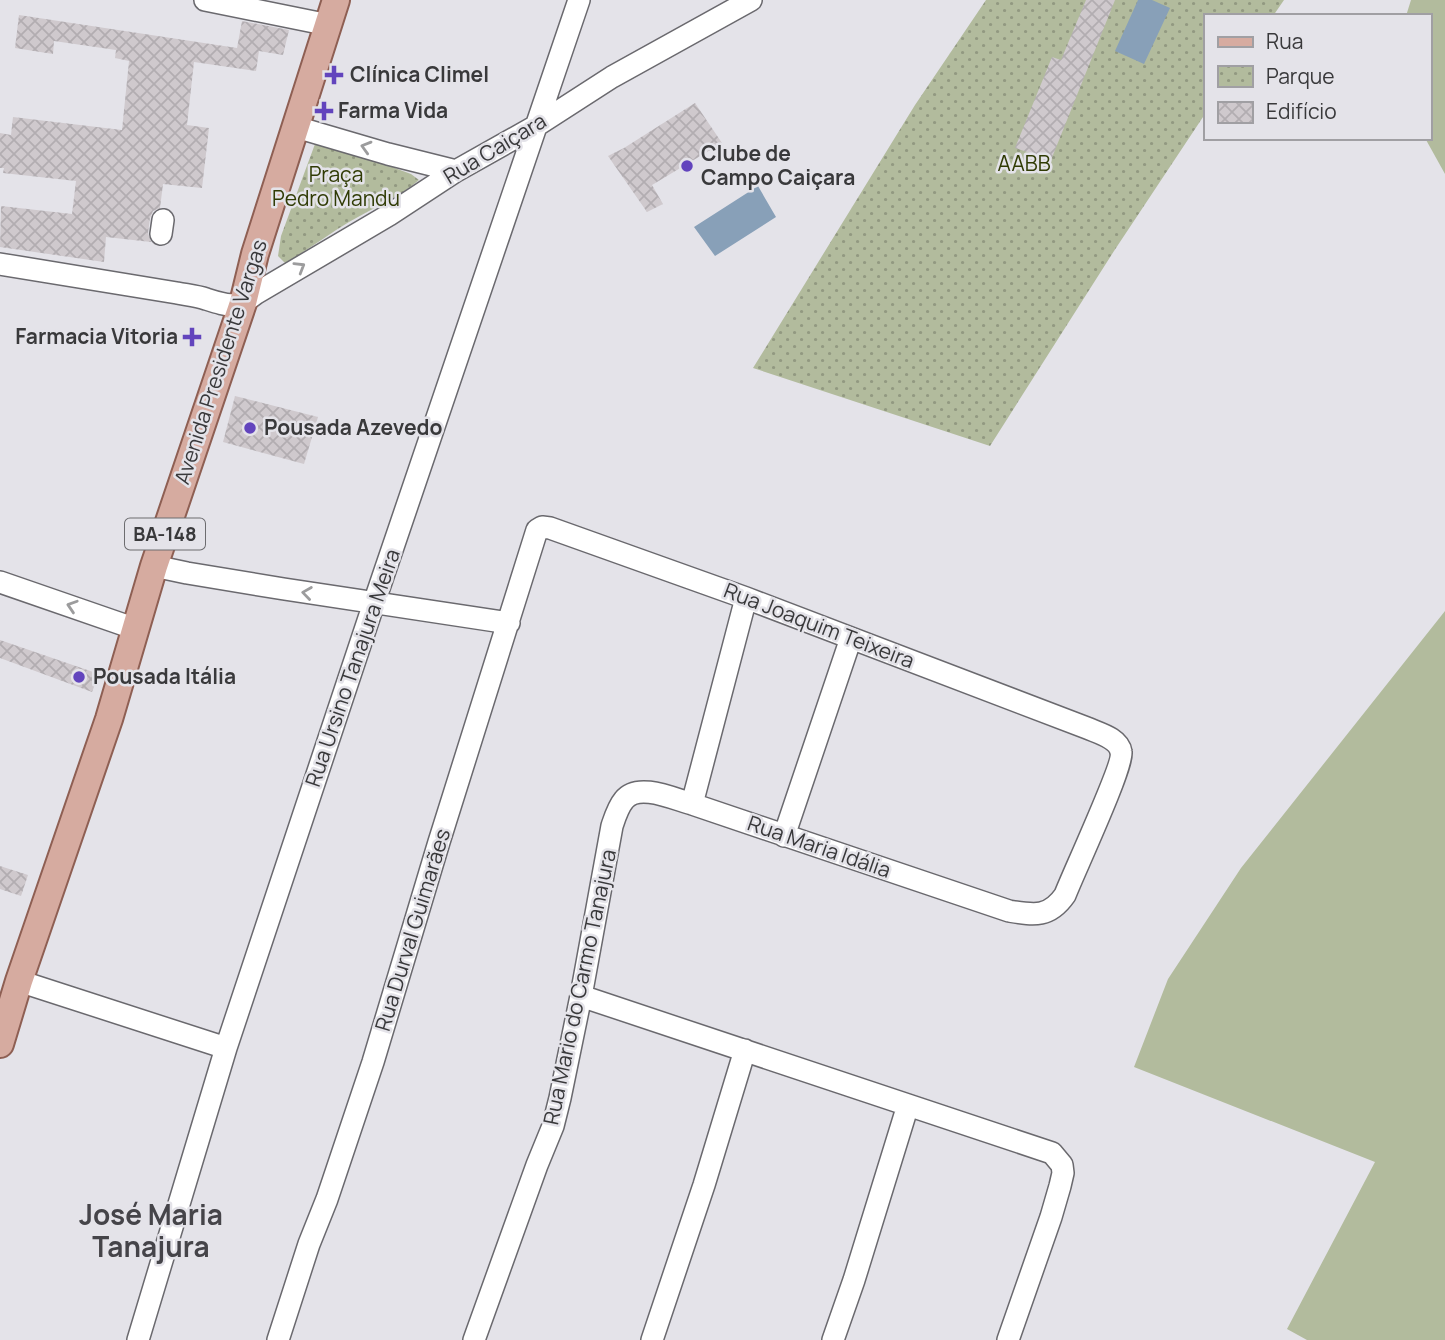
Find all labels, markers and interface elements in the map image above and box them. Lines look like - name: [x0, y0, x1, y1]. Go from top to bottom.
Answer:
- legend: [1204, 14, 1431, 140]
- text: Rua: [1266, 27, 1303, 55]
- place label: Clínica Climel: [350, 60, 489, 88]
- text: Parque: [1266, 62, 1335, 90]
- marker: Clínica Climel: [324, 65, 344, 85]
- place label: Farma Vida: [338, 96, 448, 124]
- text: Edifício: [1266, 97, 1337, 125]
- marker: Farma Vida: [316, 103, 332, 119]
- street label: Rua Caiçara: [438, 106, 551, 190]
- place label: Clube de Campo Caiçara: [701, 139, 855, 191]
- one-way arrow: [360, 141, 372, 156]
- park label: AABB: [997, 149, 1051, 177]
- marker: Clube de Campo Caiçara: [679, 158, 695, 174]
- park label: Praça Pedro Mandu: [272, 160, 400, 212]
- street label: Avenida Presidente Vargas: [167, 236, 273, 488]
- one-way arrow: [293, 262, 306, 275]
- place label: Farmacia Vitoria: [15, 322, 178, 350]
- marker: Farmacia Vitoria: [184, 329, 200, 345]
- place label: Pousada Azevedo: [264, 413, 443, 441]
- marker: Pousada Azevedo: [242, 420, 258, 436]
- road number: BA-148: [125, 519, 205, 550]
- street label: Rua Ursino Tanajura Meira: [298, 545, 406, 790]
- street label: Rua Joaquim Teixeira: [720, 576, 919, 674]
- one-way arrow: [301, 586, 313, 601]
- one-way arrow: [66, 600, 78, 614]
- place label: Pousada Itália: [93, 662, 236, 690]
- marker: Pousada Itália: [71, 669, 87, 685]
- street label: Rua Maria Idália: [744, 808, 895, 884]
- street label: Rua Durval Guimarães: [368, 825, 456, 1034]
- street label: Rua Mario do Carmo Tanajura: [536, 846, 622, 1127]
- district label: José Maria Tanajura: [79, 1195, 223, 1265]

